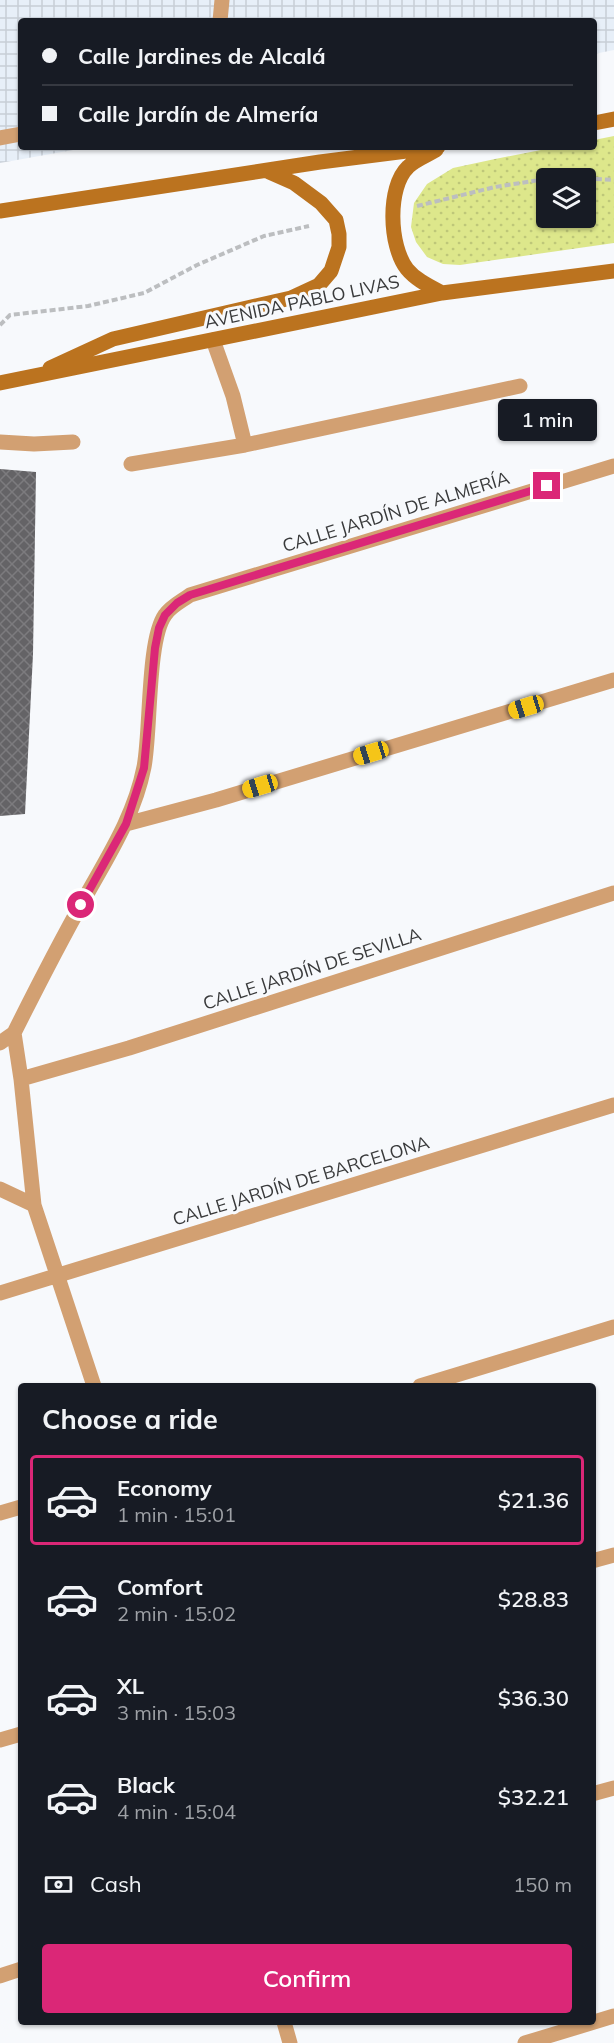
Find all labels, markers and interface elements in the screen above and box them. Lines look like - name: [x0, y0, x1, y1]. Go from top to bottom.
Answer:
- text: Calle Jardines de Alcalá: [78, 42, 326, 70]
- text: Calle Jardín de Almería: [78, 100, 318, 128]
- map controls: [536, 168, 596, 228]
- button: layers: [536, 168, 596, 228]
- street label: AVENIDA PABLO LIVAS: [202, 270, 401, 333]
- callout: 1 min: [498, 399, 596, 441]
- text: 1 min: [522, 407, 573, 432]
- street label: CALLE JARDÍN DE ALMERÍA: [280, 466, 512, 557]
- route end: [533, 472, 560, 499]
- car: [506, 693, 546, 721]
- car: [351, 739, 391, 767]
- car: [240, 772, 280, 800]
- route start: [67, 891, 94, 918]
- street label: CALLE JARDÍN DE SEVILLA: [200, 922, 424, 1015]
- street label: CALLE JARDÍN DE BARCELONA: [170, 1130, 432, 1231]
- text: Choose a ride: [42, 1402, 218, 1436]
- icon: car: [45, 1473, 99, 1527]
- text: Economy: [117, 1474, 212, 1502]
- text: $21.36: [498, 1486, 569, 1514]
- text: 1 min · 15:01: [117, 1502, 236, 1527]
- icon: car: [45, 1572, 99, 1626]
- text: Comfort: [117, 1573, 203, 1601]
- text: $28.83: [498, 1585, 569, 1613]
- text: 2 min · 15:02: [117, 1601, 236, 1626]
- icon: car: [45, 1671, 99, 1725]
- text: XL: [117, 1672, 144, 1700]
- text: $36.30: [498, 1684, 569, 1712]
- text: 3 min · 15:03: [117, 1700, 236, 1725]
- icon: car: [45, 1770, 99, 1824]
- text: Black: [117, 1771, 175, 1799]
- text: $32.21: [498, 1783, 569, 1811]
- text: 4 min · 15:04: [117, 1799, 236, 1824]
- icon: cash: [42, 1868, 75, 1901]
- text: Cash: [90, 1870, 142, 1898]
- text: 150 m: [513, 1872, 572, 1897]
- button: Confirm: [42, 1944, 572, 2013]

